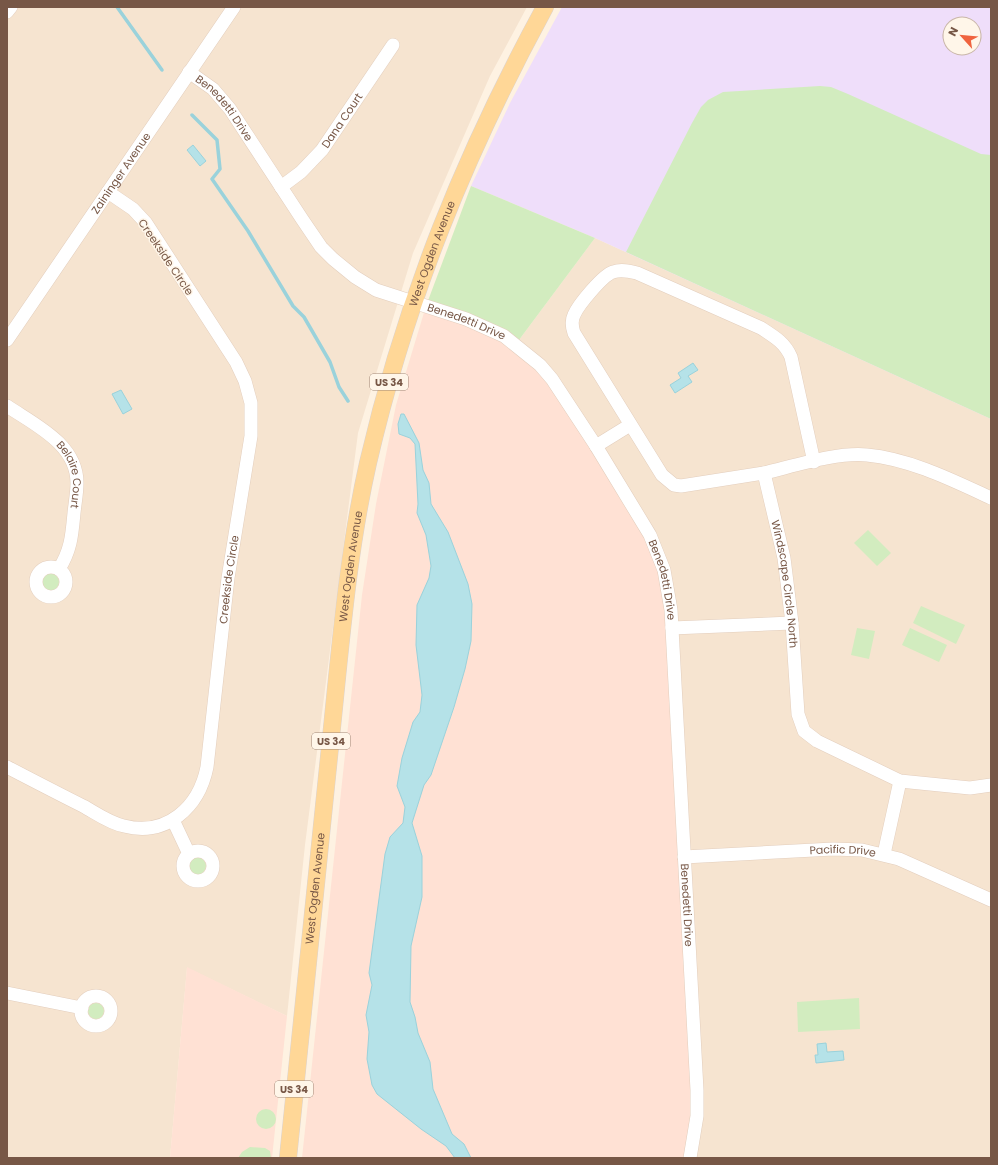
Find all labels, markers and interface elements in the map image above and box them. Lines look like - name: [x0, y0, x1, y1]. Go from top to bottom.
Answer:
- north arrow: [942, 16, 982, 56]
- text: N: [944, 24, 962, 39]
- street label: Benedetti Drive: [192, 71, 257, 144]
- street label: Dana Court: [318, 90, 366, 151]
- street label: Zaininger Avenue: [87, 129, 154, 217]
- street label: West Ogden Avenue: [405, 198, 459, 309]
- street label: Creekside Circle: [134, 216, 198, 299]
- street label: Benedetti Drive: [425, 299, 509, 344]
- road number: US 34: [370, 374, 408, 390]
- street label: Belaire Court: [53, 437, 85, 509]
- street label: West Ogden Avenue: [335, 509, 366, 623]
- street label: Windscape Circle North: [767, 518, 802, 648]
- street label: Creekside Circle: [215, 534, 243, 625]
- street label: Benedetti Drive: [645, 537, 680, 621]
- road number: US 34: [312, 733, 350, 749]
- street label: West Ogden Avenue: [301, 832, 329, 945]
- street label: Pacific Drive: [809, 841, 878, 861]
- street label: Benedetti Drive: [677, 863, 697, 947]
- road number: US 34: [275, 1081, 313, 1097]

